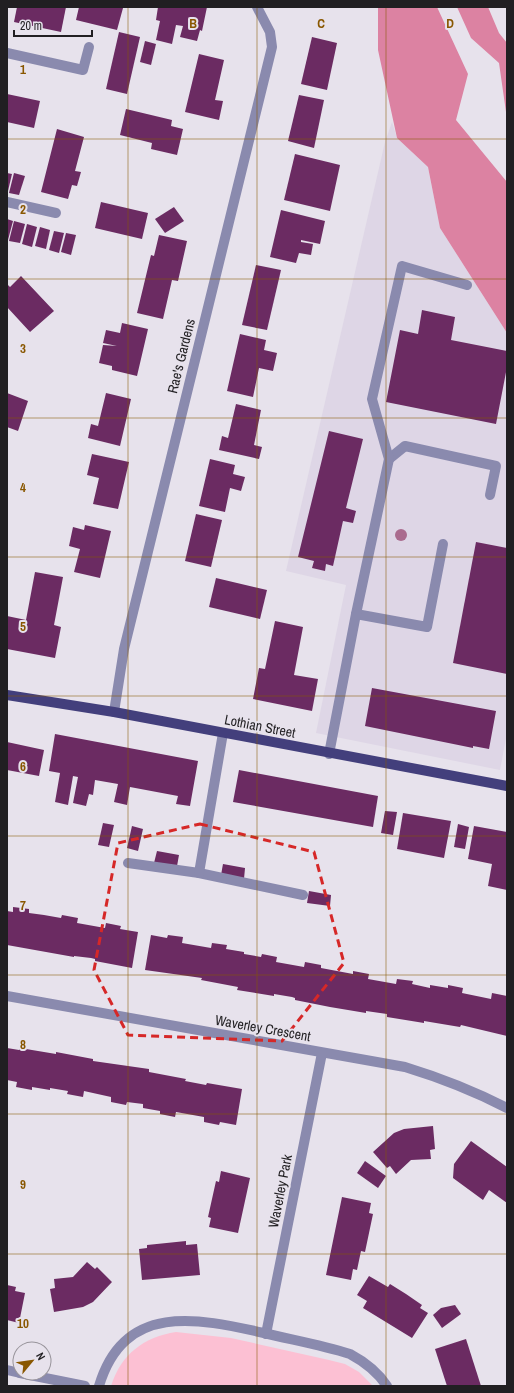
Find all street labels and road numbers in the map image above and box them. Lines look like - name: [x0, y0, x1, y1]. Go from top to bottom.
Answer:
- street label: Rae's Gardens: [163, 317, 199, 395]
- street label: Lothian Street: [223, 710, 297, 742]
- street label: Waverley Crescent: [214, 1011, 312, 1045]
- street label: Waverley Park: [264, 1153, 296, 1229]

